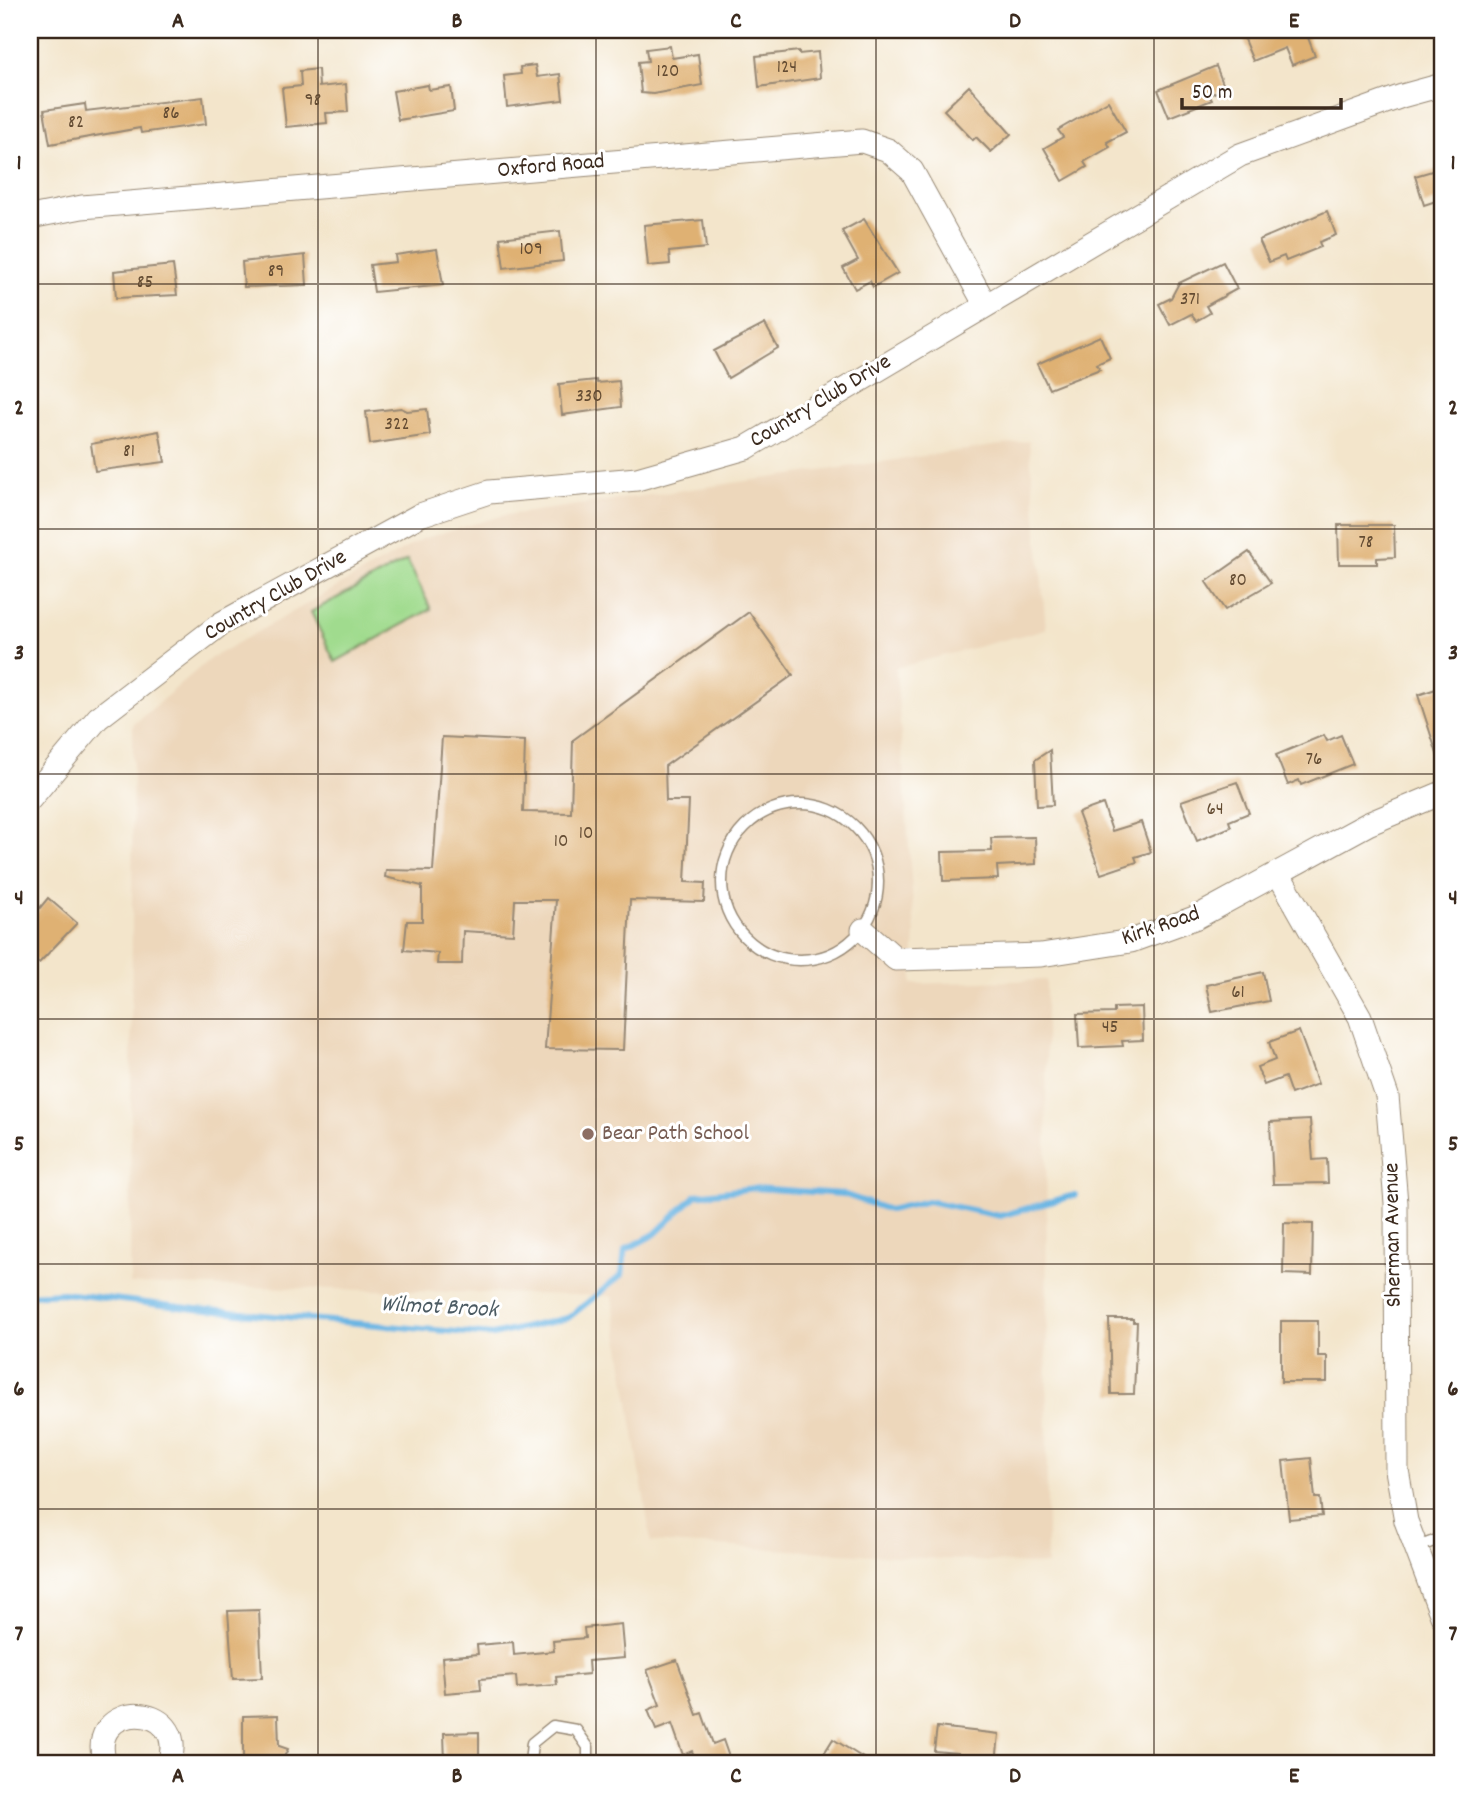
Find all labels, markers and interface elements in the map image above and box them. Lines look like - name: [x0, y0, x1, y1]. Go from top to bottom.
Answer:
- text: A: [172, 6, 184, 39]
- text: B: [452, 6, 463, 39]
- text: C: [730, 6, 742, 39]
- text: D: [1009, 6, 1021, 39]
- text: E: [1289, 6, 1300, 39]
- house number: 124: [777, 55, 797, 82]
- house number: 120: [657, 59, 679, 86]
- scale bar: [1182, 66, 1341, 110]
- text: 50 m: [1192, 79, 1232, 109]
- house number: 98: [305, 88, 321, 115]
- house number: 86: [163, 101, 179, 128]
- house number: 82: [68, 110, 84, 137]
- street label: Oxford Road: [496, 146, 606, 188]
- text: 1: [16, 148, 22, 181]
- text: 1: [1450, 148, 1456, 181]
- house number: 109: [519, 237, 543, 264]
- house number: 89: [268, 259, 284, 286]
- house number: 85: [137, 270, 153, 297]
- house number: 371: [1180, 287, 1200, 314]
- street label: Country Club Drive: [744, 347, 898, 457]
- house number: 330: [575, 384, 603, 411]
- text: 2: [14, 393, 24, 426]
- text: 2: [1448, 393, 1458, 426]
- house number: 322: [384, 412, 410, 439]
- house number: 81: [123, 439, 135, 466]
- house number: 78: [1359, 530, 1373, 557]
- street label: Country Club Drive: [198, 542, 354, 650]
- house number: 80: [1229, 568, 1247, 595]
- text: 3: [14, 638, 24, 671]
- text: 3: [1448, 638, 1458, 671]
- house number: 76: [1306, 747, 1322, 774]
- house number: 64: [1206, 797, 1224, 824]
- house number: 10: [579, 821, 593, 848]
- house number: 10: [554, 829, 568, 856]
- text: 4: [14, 883, 24, 916]
- text: 4: [1448, 883, 1458, 916]
- street label: Kirk Road: [1117, 898, 1205, 956]
- house number: 61: [1231, 980, 1245, 1007]
- house number: 45: [1102, 1015, 1118, 1042]
- place label: Bear Path School: [602, 1118, 750, 1151]
- marker: Bear Path School: [580, 1126, 596, 1142]
- text: 5: [14, 1129, 24, 1162]
- text: 5: [1448, 1129, 1458, 1162]
- street label: Sherman Avenue: [1376, 1162, 1412, 1308]
- water label: Wilmot Brook: [380, 1288, 500, 1328]
- text: 6: [13, 1374, 25, 1407]
- text: 6: [1447, 1374, 1459, 1407]
- text: 7: [15, 1619, 24, 1652]
- text: 7: [1449, 1619, 1458, 1652]
- text: A: [172, 1761, 184, 1793]
- text: B: [452, 1761, 463, 1793]
- text: C: [730, 1761, 742, 1793]
- text: D: [1009, 1761, 1021, 1793]
- text: E: [1289, 1761, 1300, 1793]

